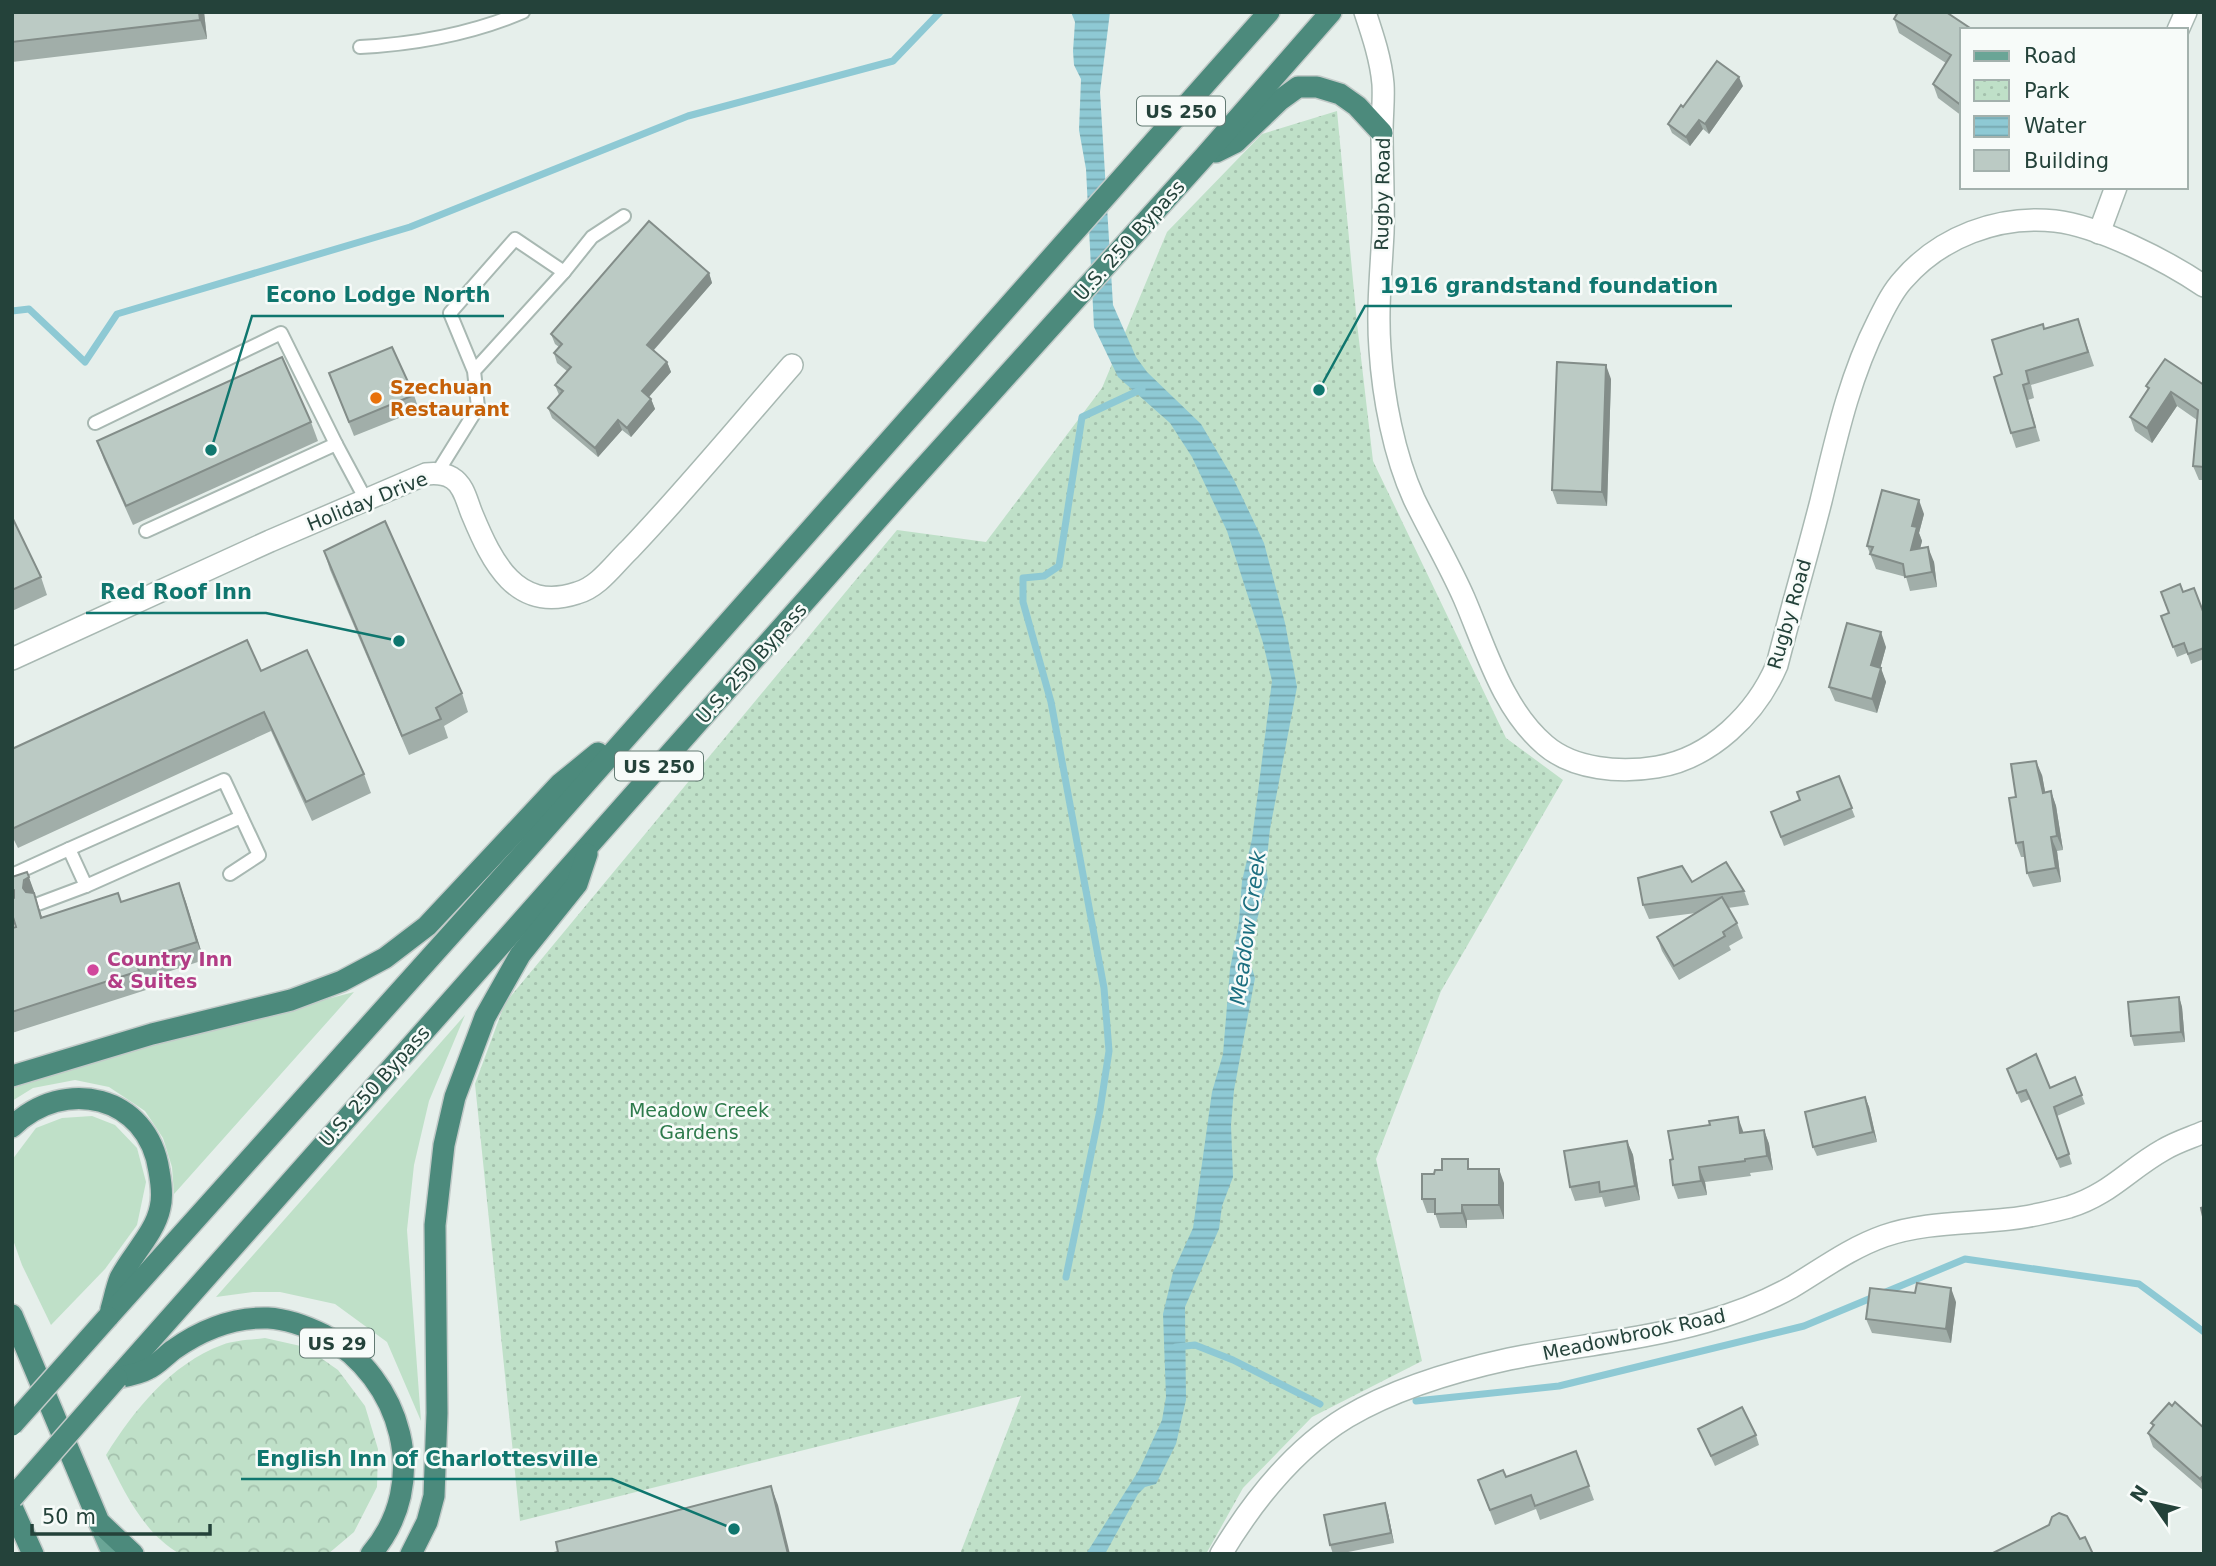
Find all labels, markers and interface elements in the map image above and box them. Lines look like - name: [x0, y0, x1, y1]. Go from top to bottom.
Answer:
- legend: [1960, 28, 2188, 189]
- text: Road: [2024, 44, 2077, 68]
- text: Park: [2024, 79, 2070, 103]
- road number: US 250: [1137, 96, 1225, 126]
- text: Water: [2024, 114, 2086, 138]
- street label: Rugby Road: [1370, 137, 1394, 251]
- text: Building: [2024, 149, 2109, 173]
- street label: U.S. 250 Bypass: [1069, 175, 1189, 305]
- callout: 1916 grandstand foundation: [1365, 264, 1732, 306]
- callout: Econo Lodge North: [252, 274, 504, 316]
- text: 1916 grandstand foundation: [1380, 274, 1718, 298]
- text: Econo Lodge North: [266, 283, 490, 307]
- place label: Szechuan Restaurant: [390, 376, 509, 420]
- marker: Szechuan Restaurant: [368, 390, 384, 406]
- street label: Holiday Drive: [303, 467, 431, 535]
- street label: Rugby Road: [1763, 556, 1815, 672]
- callout: Red Roof Inn: [86, 571, 266, 613]
- text: Red Roof Inn: [100, 580, 252, 604]
- street label: U.S. 250 Bypass: [691, 598, 811, 728]
- road number: US 250: [615, 752, 703, 780]
- water label: Meadow Creek: [1225, 849, 1271, 1007]
- place label: Country Inn & Suites: [107, 948, 233, 992]
- marker: Country Inn & Suites: [85, 962, 101, 978]
- street label: U.S. 250 Bypass: [314, 1021, 434, 1151]
- park label: Meadow Creek Gardens: [629, 1099, 769, 1143]
- street label: Meadowbrook Road: [1541, 1304, 1727, 1364]
- road number: US 29: [300, 1328, 374, 1358]
- callout: English Inn of Charlottesville: [241, 1437, 612, 1479]
- text: English Inn of Charlottesville: [256, 1447, 598, 1471]
- north arrow: [2118, 1468, 2188, 1538]
- text: N: [2125, 1481, 2152, 1506]
- scale bar: [32, 1492, 210, 1536]
- text: 50 m: [42, 1505, 96, 1529]

